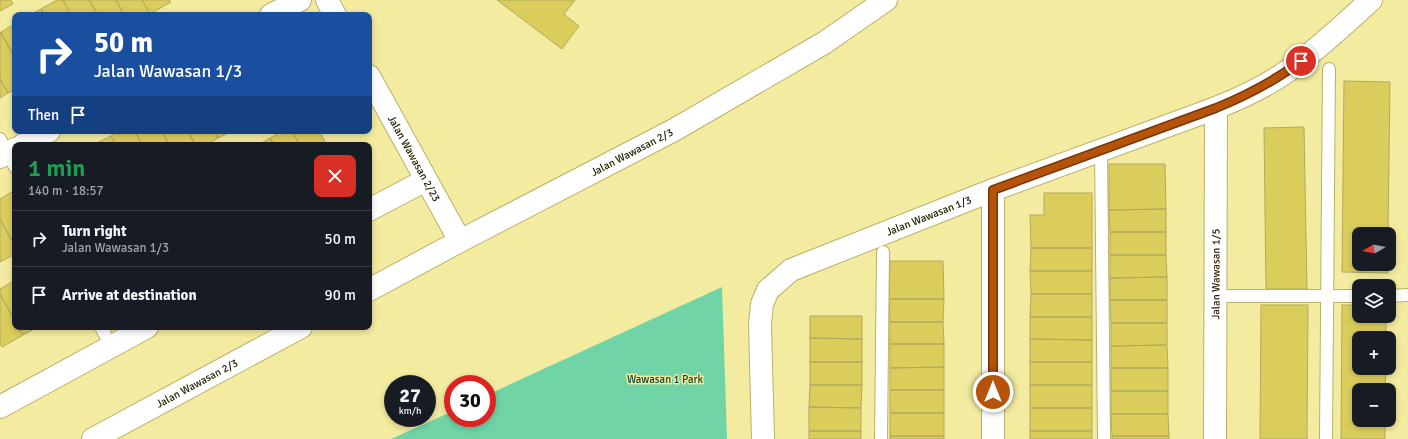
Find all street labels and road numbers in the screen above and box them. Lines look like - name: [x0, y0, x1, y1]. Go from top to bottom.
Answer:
- street label: Jalan Wawasan 2/23: [385, 113, 443, 204]
- street label: Jalan Wawasan 2/3: [589, 125, 675, 178]
- street label: Jalan Wawasan 1/3: [884, 193, 973, 238]
- street label: Jalan Wawasan 1/5: [1209, 229, 1222, 319]
- street label: Jalan Wawasan 2/3: [154, 356, 240, 410]

